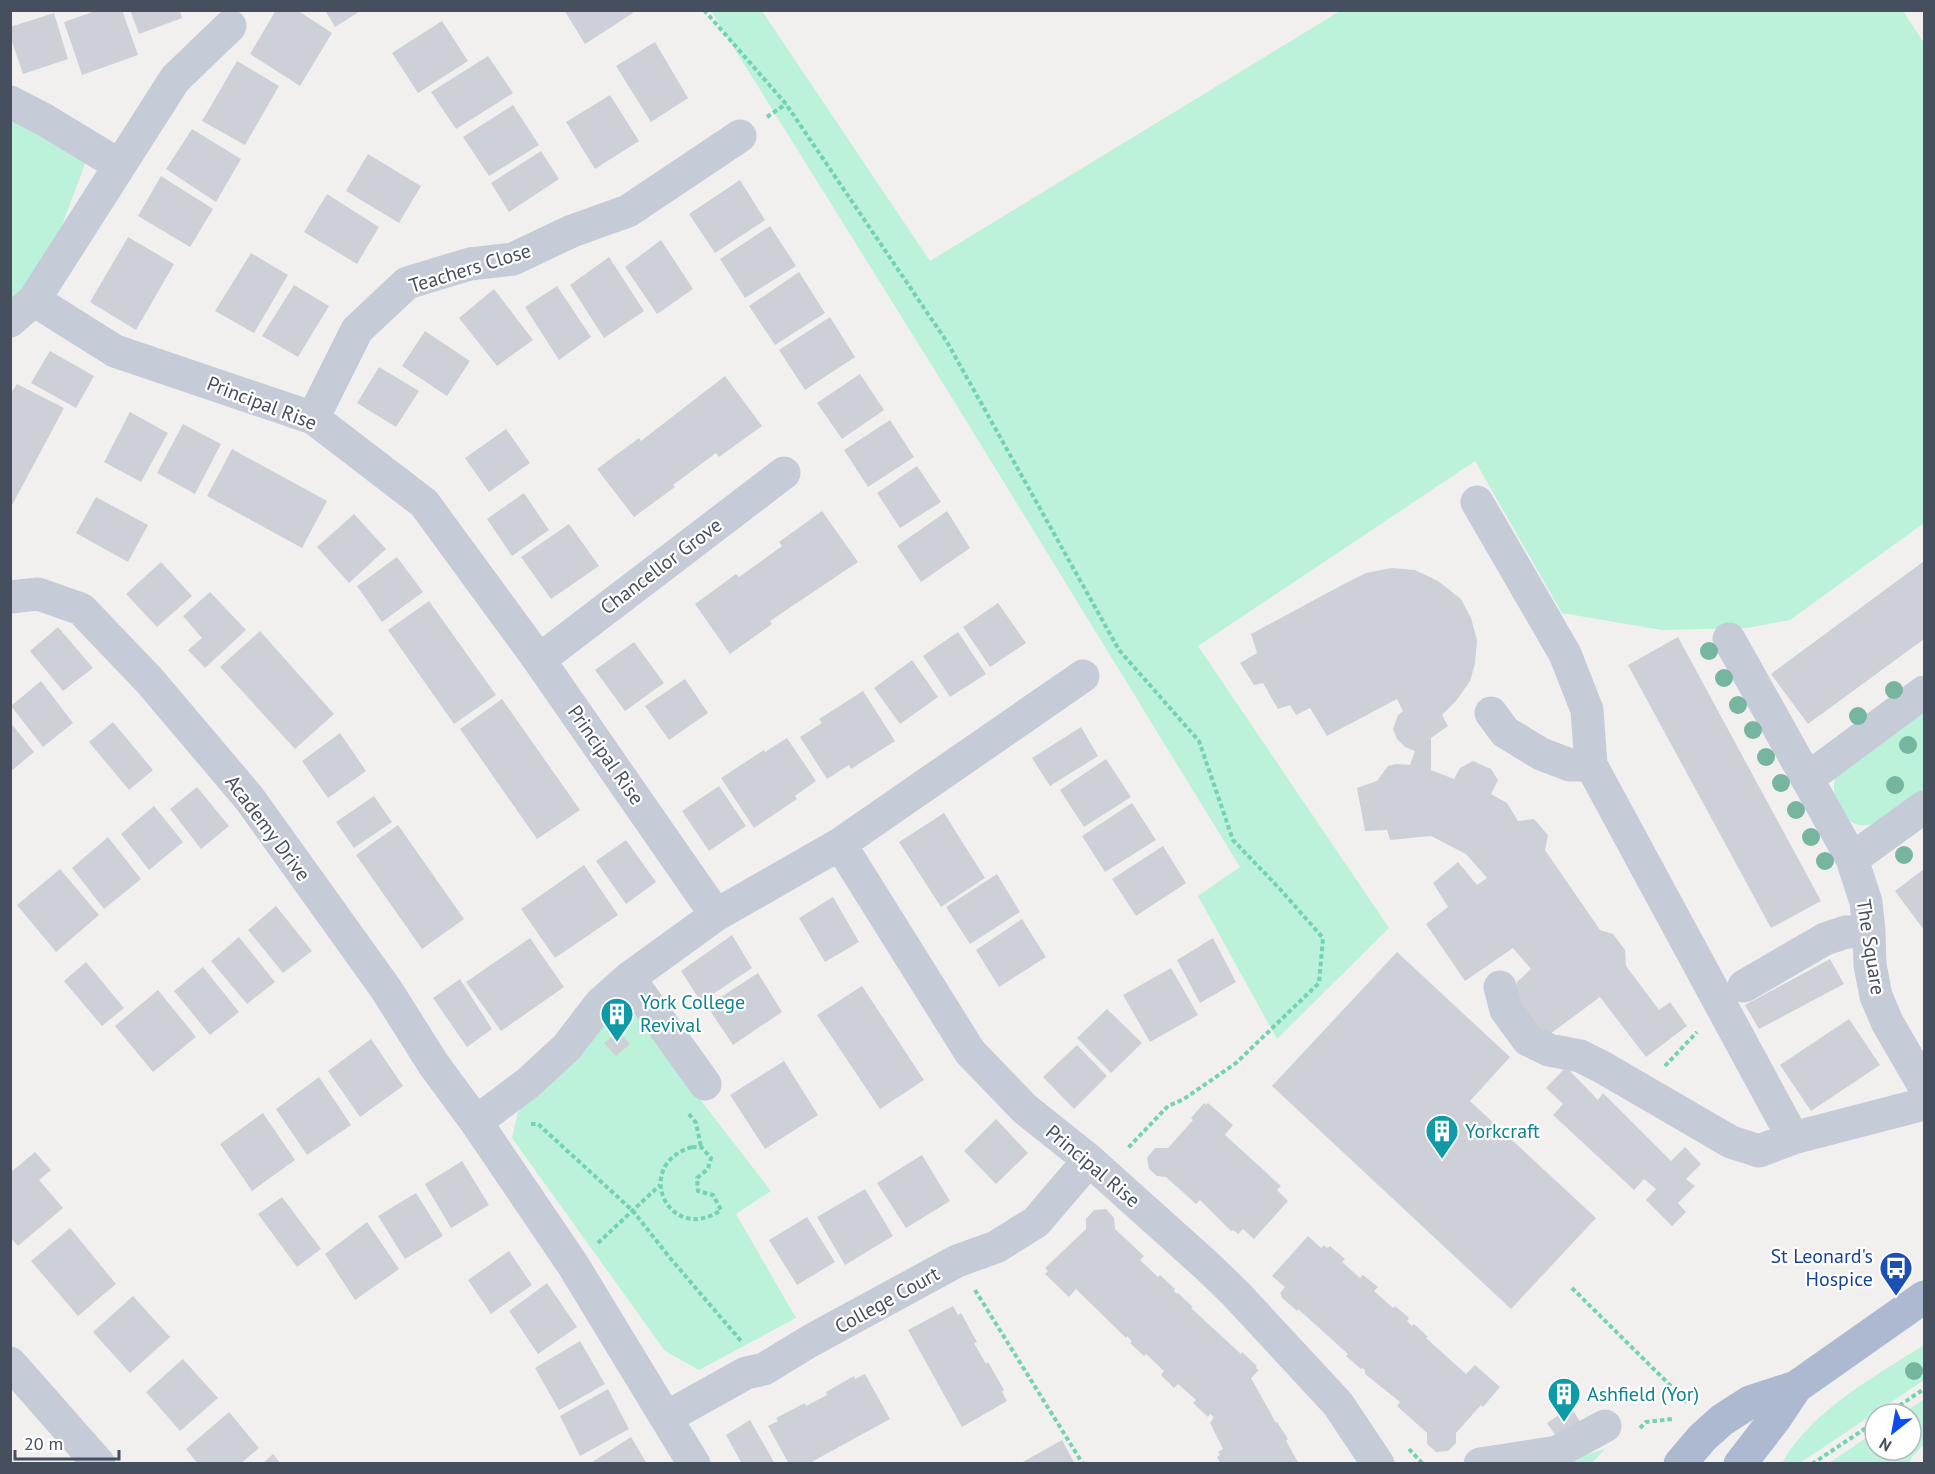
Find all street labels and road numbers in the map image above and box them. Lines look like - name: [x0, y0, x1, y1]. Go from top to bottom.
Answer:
- street label: Teachers Close: [406, 237, 534, 299]
- street label: Principal Rise: [203, 370, 321, 436]
- street label: Chancellor Grove: [595, 512, 727, 620]
- street label: Principal Rise: [562, 700, 650, 810]
- street label: Academy Drive: [220, 770, 316, 886]
- street label: The Square: [1851, 897, 1891, 997]
- street label: Principal Rise: [1040, 1119, 1146, 1213]
- street label: College Court: [830, 1260, 944, 1339]

